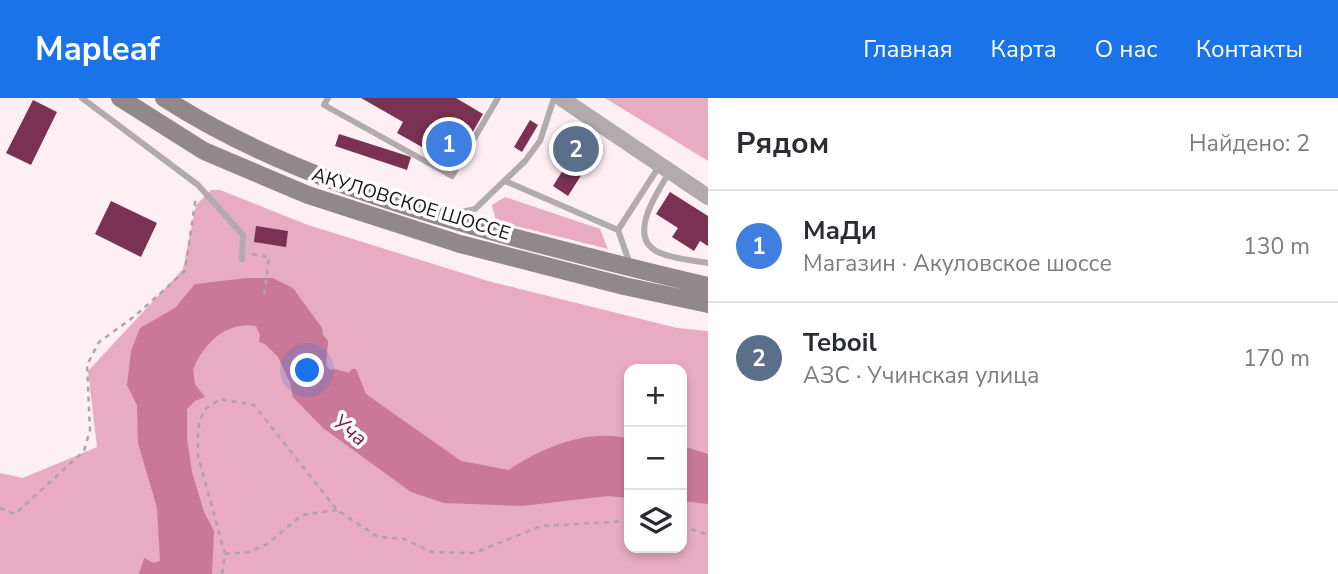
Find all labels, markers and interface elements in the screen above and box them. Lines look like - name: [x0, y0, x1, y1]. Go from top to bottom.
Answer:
- text: Mapleaf: [35, 27, 160, 72]
- text: Главная: [863, 33, 953, 65]
- text: Карта: [991, 33, 1057, 65]
- text: О нас: [1095, 33, 1158, 65]
- text: Контакты: [1196, 33, 1303, 65]
- pin: 1: [426, 118, 472, 170]
- pin: 2: [553, 123, 599, 175]
- text: Рядом: [736, 123, 829, 164]
- text: Найдено: 2: [1189, 128, 1310, 159]
- street label: АКУЛОВСКОЕ ШОССЕ: [309, 161, 513, 247]
- text: МаДи: [803, 213, 877, 248]
- text: 1: [752, 231, 766, 262]
- text: 130 m: [1243, 231, 1310, 262]
- text: Магазин · Акуловское шоссе: [803, 248, 1112, 279]
- text: Teboil: [803, 325, 877, 360]
- text: 2: [752, 343, 766, 374]
- text: 170 m: [1243, 343, 1310, 374]
- your location: [290, 353, 324, 387]
- text: АЗС · Учинская улица: [803, 360, 1039, 391]
- map controls: [624, 364, 687, 553]
- button: +: [624, 364, 687, 427]
- water label: Уча: [327, 408, 373, 452]
- button: −: [624, 427, 687, 490]
- button: layers: [624, 490, 687, 553]

